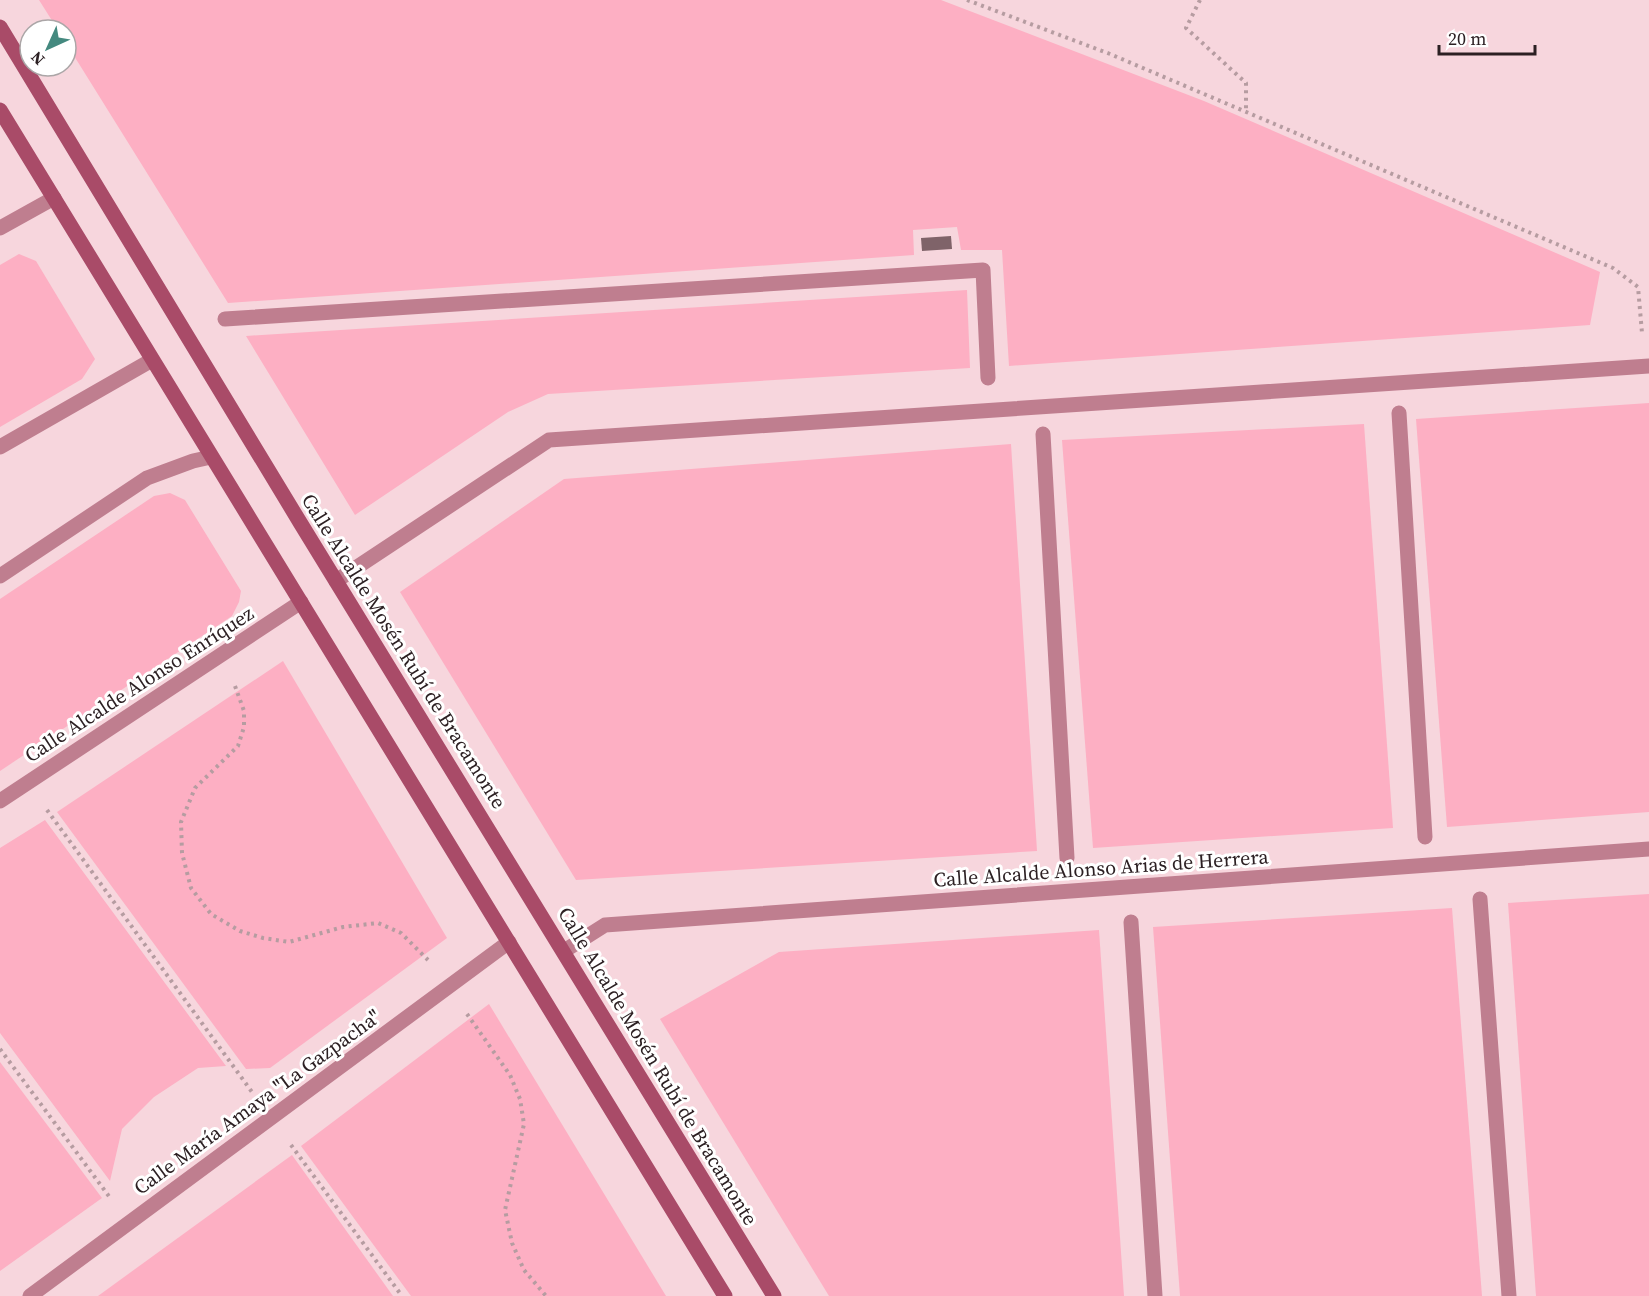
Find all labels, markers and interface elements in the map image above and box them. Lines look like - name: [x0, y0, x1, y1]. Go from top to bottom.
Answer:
- north arrow: [18, 18, 78, 78]
- scale bar: [1439, 18, 1535, 56]
- text: 20 m: [1448, 26, 1486, 51]
- text: N: [25, 46, 49, 71]
- street label: Calle Alcalde Mosén Rubí de Bracamonte: [295, 488, 513, 814]
- street label: Calle Alcalde Alonso Enríquez: [19, 599, 259, 769]
- street label: Calle Alcalde Alonso Arias de Herrera: [932, 842, 1270, 894]
- street label: Calle Alcalde Mosén Rubí de Bracamonte: [552, 902, 764, 1230]
- street label: Calle María Amaya "La Gazpacha": [128, 1003, 386, 1201]

